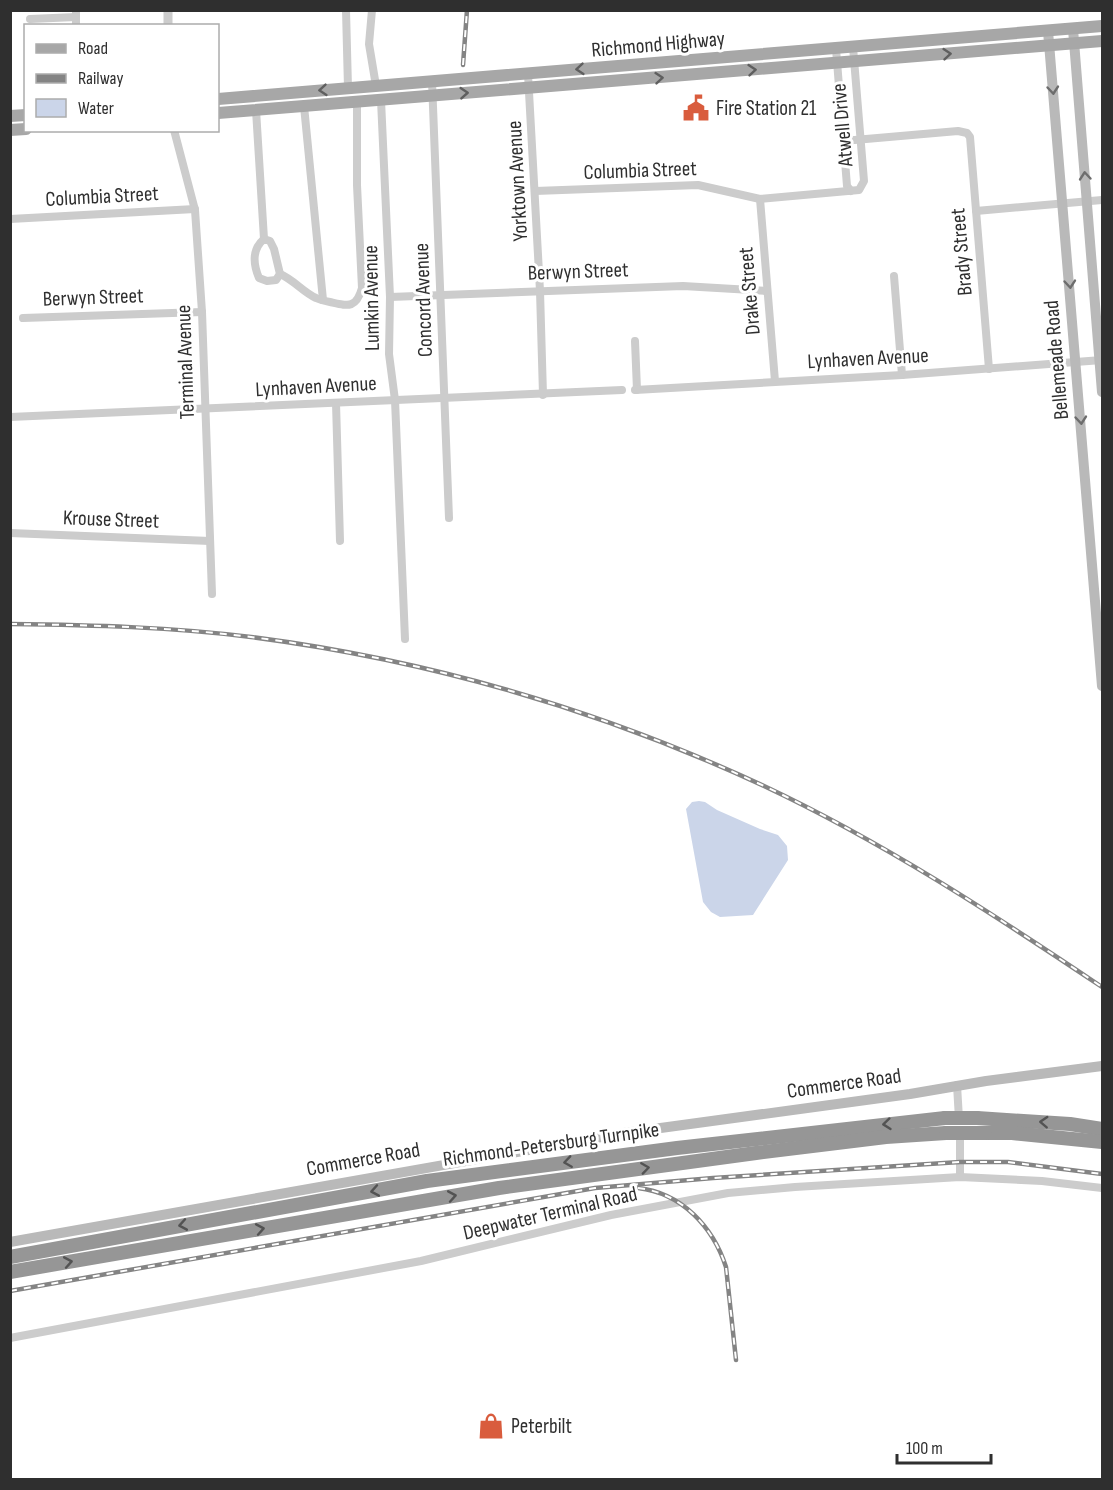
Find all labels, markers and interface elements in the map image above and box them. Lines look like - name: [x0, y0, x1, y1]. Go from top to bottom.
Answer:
- legend: [24, 24, 219, 132]
- street label: Richmond Highway: [590, 26, 726, 63]
- text: Road: [78, 38, 108, 59]
- one-way arrow: [942, 48, 951, 61]
- one-way arrow: [575, 63, 584, 76]
- one-way arrow: [748, 64, 757, 77]
- text: Railway: [78, 68, 123, 89]
- one-way arrow: [654, 71, 663, 84]
- street label: Atwell Drive: [826, 82, 859, 169]
- one-way arrow: [318, 83, 327, 96]
- one-way arrow: [1046, 85, 1059, 94]
- one-way arrow: [460, 87, 469, 100]
- public building icon: Fire Station 21: [681, 93, 711, 123]
- place label: Fire Station 21: [716, 96, 817, 121]
- text: Water: [78, 98, 114, 119]
- street label: Yorktown Avenue: [502, 120, 533, 242]
- street label: Columbia Street: [583, 156, 697, 185]
- one-way arrow: [1078, 172, 1091, 181]
- street label: Columbia Street: [45, 181, 159, 212]
- street label: Brady Street: [945, 207, 978, 297]
- street label: Concord Avenue: [409, 243, 438, 357]
- street label: Lumkin Avenue: [358, 245, 385, 351]
- street label: Drake Street: [733, 246, 766, 336]
- street label: Berwyn Street: [527, 257, 629, 286]
- one-way arrow: [1063, 279, 1076, 288]
- street label: Berwyn Street: [42, 283, 144, 312]
- street label: Bellemeade Road: [1039, 299, 1074, 421]
- street label: Terminal Avenue: [171, 304, 200, 420]
- street label: Lynhaven Avenue: [807, 343, 929, 374]
- street label: Lynhaven Avenue: [255, 371, 377, 402]
- one-way arrow: [1074, 416, 1087, 425]
- street label: Krouse Street: [62, 505, 159, 534]
- street label: Commerce Road: [785, 1063, 903, 1104]
- one-way arrow: [1040, 1116, 1049, 1129]
- street label: Richmond-Petersburg Turnpike: [441, 1117, 661, 1172]
- one-way arrow: [882, 1118, 892, 1130]
- street label: Commerce Road: [304, 1137, 422, 1182]
- one-way arrow: [564, 1156, 573, 1168]
- one-way arrow: [641, 1162, 650, 1174]
- street label: Deepwater Terminal Road: [461, 1181, 640, 1246]
- one-way arrow: [371, 1184, 380, 1196]
- one-way arrow: [448, 1190, 457, 1202]
- one-way arrow: [179, 1218, 189, 1231]
- one-way arrow: [255, 1223, 265, 1236]
- one-way arrow: [63, 1256, 73, 1269]
- shop icon: Peterbilt: [476, 1411, 506, 1441]
- place label: Peterbilt: [511, 1414, 572, 1439]
- scale bar: [897, 1427, 992, 1465]
- text: 100 m: [906, 1438, 943, 1459]

